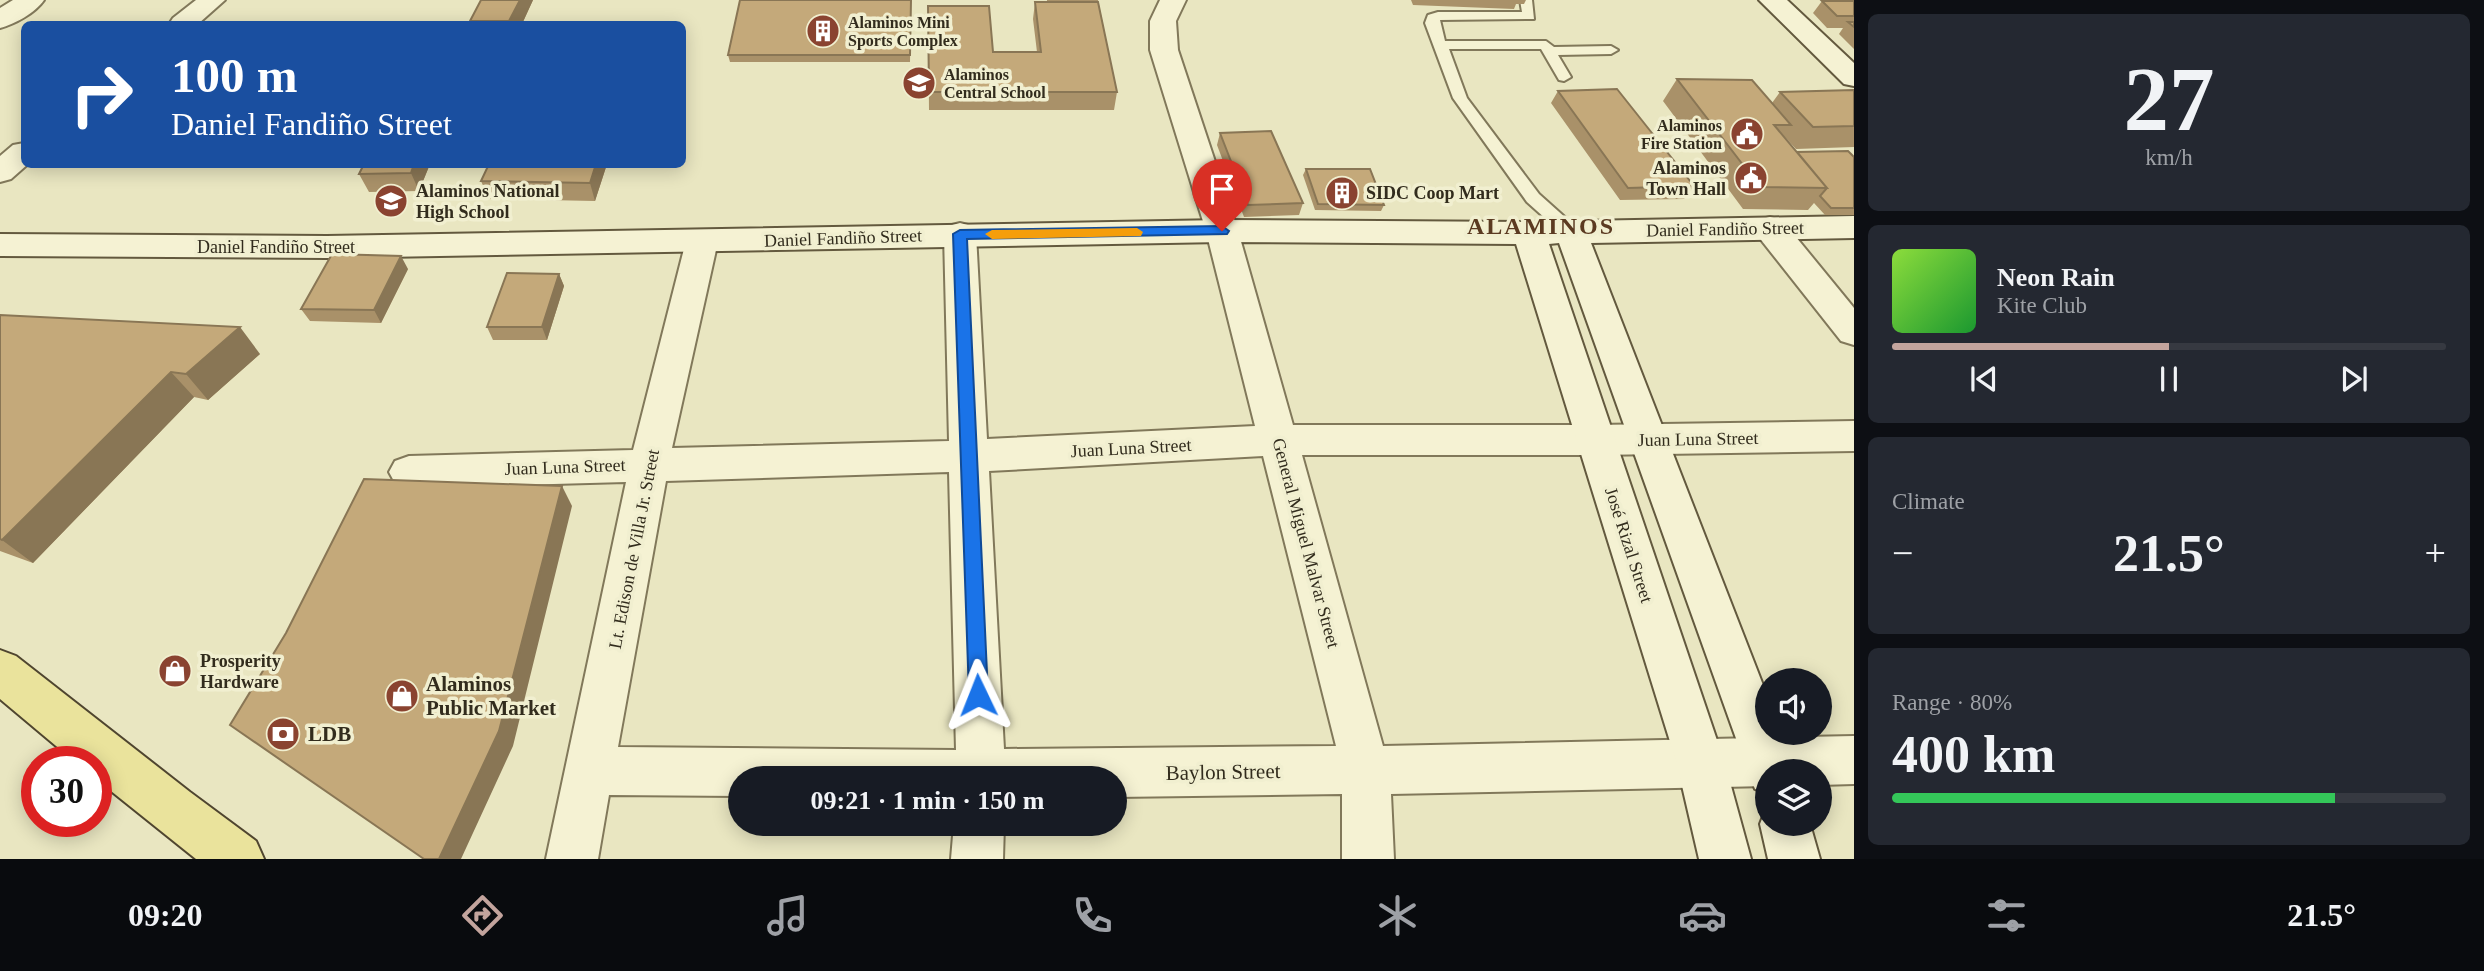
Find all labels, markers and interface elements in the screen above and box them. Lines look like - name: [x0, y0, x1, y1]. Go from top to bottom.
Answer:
- building icon: Alaminos Mini Sports Complex: [804, 12, 842, 50]
- place label: Alaminos Mini Sports Complex: [848, 14, 958, 50]
- text: 100 m: [171, 48, 298, 103]
- icon: right: [56, 49, 147, 140]
- text: 27: [2124, 49, 2215, 150]
- school or university icon: Alaminos Central School: [900, 64, 938, 102]
- place label: Alaminos Central School: [944, 66, 1046, 101]
- text: Daniel Fandiño Street: [171, 106, 452, 142]
- public building icon: Alaminos Fire Station: [1728, 115, 1766, 153]
- place label: Alaminos Fire Station: [1641, 117, 1722, 152]
- text: km/h: [2145, 145, 2193, 170]
- place label: Alaminos Town Hall: [1646, 158, 1726, 199]
- pin: [1192, 159, 1252, 231]
- public building icon: Alaminos Town Hall: [1732, 159, 1770, 197]
- icon: arrive: [1203, 170, 1241, 208]
- building icon: SIDC Coop Mart: [1323, 174, 1361, 212]
- place label: Alaminos National High School: [416, 181, 560, 222]
- school or university icon: Alaminos National High School: [372, 182, 410, 220]
- place label: SIDC Coop Mart: [1366, 183, 1499, 203]
- district label: ALAMINOS: [1467, 213, 1615, 239]
- street label: Daniel Fandiño Street: [1646, 218, 1804, 240]
- street label: Daniel Fandiño Street: [764, 225, 922, 251]
- street label: Daniel Fandiño Street: [197, 237, 355, 257]
- text: Neon Rain: [1997, 263, 2115, 292]
- text: Kite Club: [1997, 293, 2087, 318]
- icon: previous: [1965, 360, 2003, 398]
- icon: pause: [2150, 360, 2188, 398]
- icon: next: [2335, 360, 2373, 398]
- street label: Juan Luna Street: [1637, 428, 1759, 450]
- street label: Juan Luna Street: [1070, 435, 1192, 461]
- street label: General Miguel Malvar Street: [1268, 436, 1344, 650]
- street label: Lt. Edison de Villa Jr. Street: [605, 447, 663, 651]
- street label: Juan Luna Street: [504, 455, 626, 479]
- street label: José Rizal Street: [1601, 485, 1657, 605]
- text: Climate: [1892, 489, 1965, 514]
- text: 21.5°: [2113, 525, 2225, 582]
- text: −: [1892, 532, 1913, 574]
- text: +: [2425, 532, 2446, 574]
- place label: Prosperity Hardware: [200, 651, 281, 692]
- shop icon: Prosperity Hardware: [156, 652, 194, 690]
- position arrow: [941, 658, 1015, 732]
- map controls: [1755, 668, 1832, 836]
- button: sound: [1755, 668, 1832, 745]
- place label: Alaminos Public Market: [426, 672, 556, 720]
- shop icon: Alaminos Public Market: [383, 677, 421, 715]
- text: Range · 80%: [1892, 690, 2012, 715]
- bank icon: LDB: [264, 715, 302, 753]
- place label: LDB: [308, 722, 351, 746]
- text: 400 km: [1892, 726, 2055, 783]
- speed limit sign: 30: [21, 746, 112, 837]
- street label: Baylon Street: [1165, 759, 1281, 785]
- button: layers: [1755, 759, 1832, 836]
- text: 09:21 · 1 min · 150 m: [811, 786, 1045, 815]
- icon: directions: [458, 891, 507, 940]
- icon: music: [763, 891, 812, 940]
- icon: phone: [1068, 891, 1117, 940]
- icon: climate: [1373, 891, 1422, 940]
- icon: car: [1678, 891, 1727, 940]
- icon: filters: [1982, 891, 2031, 940]
- text: 09:20: [128, 897, 203, 933]
- text: 21.5°: [2287, 897, 2356, 933]

